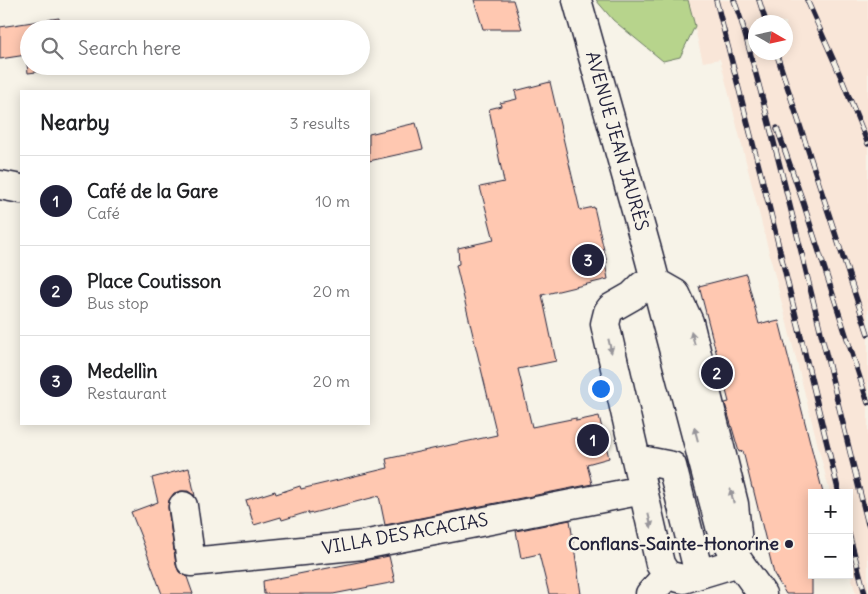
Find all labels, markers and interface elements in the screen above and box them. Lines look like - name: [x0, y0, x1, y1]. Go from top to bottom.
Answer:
- north arrow: [748, 15, 793, 60]
- search box: [20, 20, 370, 75]
- icon: search: [38, 34, 66, 62]
- text: Search here: [78, 36, 181, 60]
- street label: AVENUE JEAN JAURÈS: [581, 48, 654, 233]
- text: Nearby: [40, 109, 110, 136]
- text: 3 results: [290, 113, 350, 133]
- text: Café de la Gare: [87, 179, 218, 203]
- text: 1: [53, 191, 59, 211]
- text: 10 m: [315, 191, 350, 211]
- text: Café: [87, 203, 120, 223]
- pin: 3: [572, 241, 604, 279]
- text: Place Coutisson: [87, 269, 221, 293]
- text: 2: [52, 281, 60, 301]
- text: 20 m: [313, 281, 350, 301]
- text: Bus stop: [87, 293, 149, 313]
- one-way arrow: [689, 331, 697, 346]
- one-way arrow: [606, 338, 614, 353]
- pin: 2: [701, 354, 733, 392]
- text: Medellìn: [87, 359, 158, 383]
- text: 3: [51, 371, 61, 391]
- text: 20 m: [313, 371, 350, 391]
- your location: [588, 376, 614, 402]
- text: Restaurant: [87, 383, 167, 403]
- pin: 1: [577, 421, 609, 459]
- one-way arrow: [692, 426, 700, 441]
- one-way arrow: [728, 488, 736, 503]
- map controls: [808, 489, 853, 579]
- button: +: [808, 489, 853, 534]
- street label: VILLA DES ACACIAS: [320, 508, 490, 559]
- one-way arrow: [646, 513, 654, 529]
- place label: Conflans-Sainte-Honorine: [568, 532, 779, 555]
- button: −: [808, 534, 853, 579]
- marker: Conflans-Sainte-Honorine: [783, 538, 795, 550]

